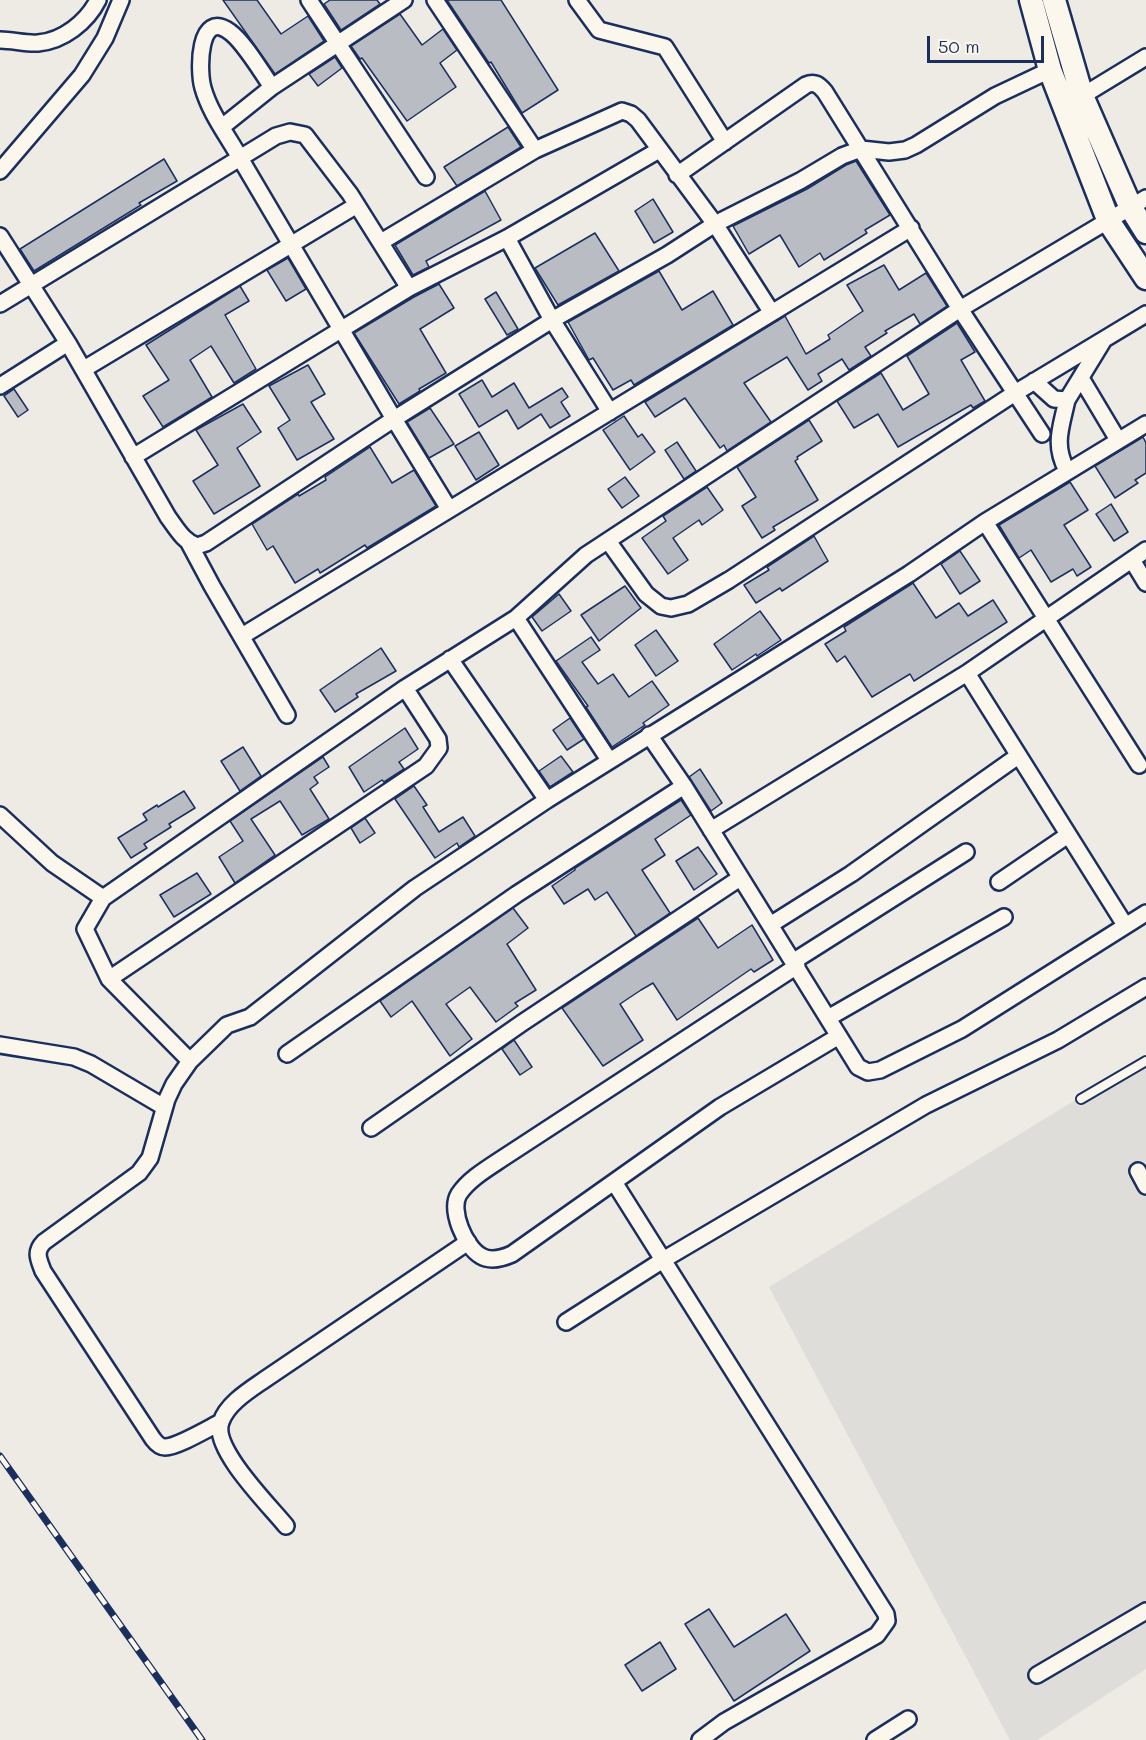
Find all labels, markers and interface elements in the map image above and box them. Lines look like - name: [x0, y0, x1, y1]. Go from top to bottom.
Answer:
- scale bar: [930, 24, 1047, 62]
- text: 50 m: [938, 34, 980, 58]

